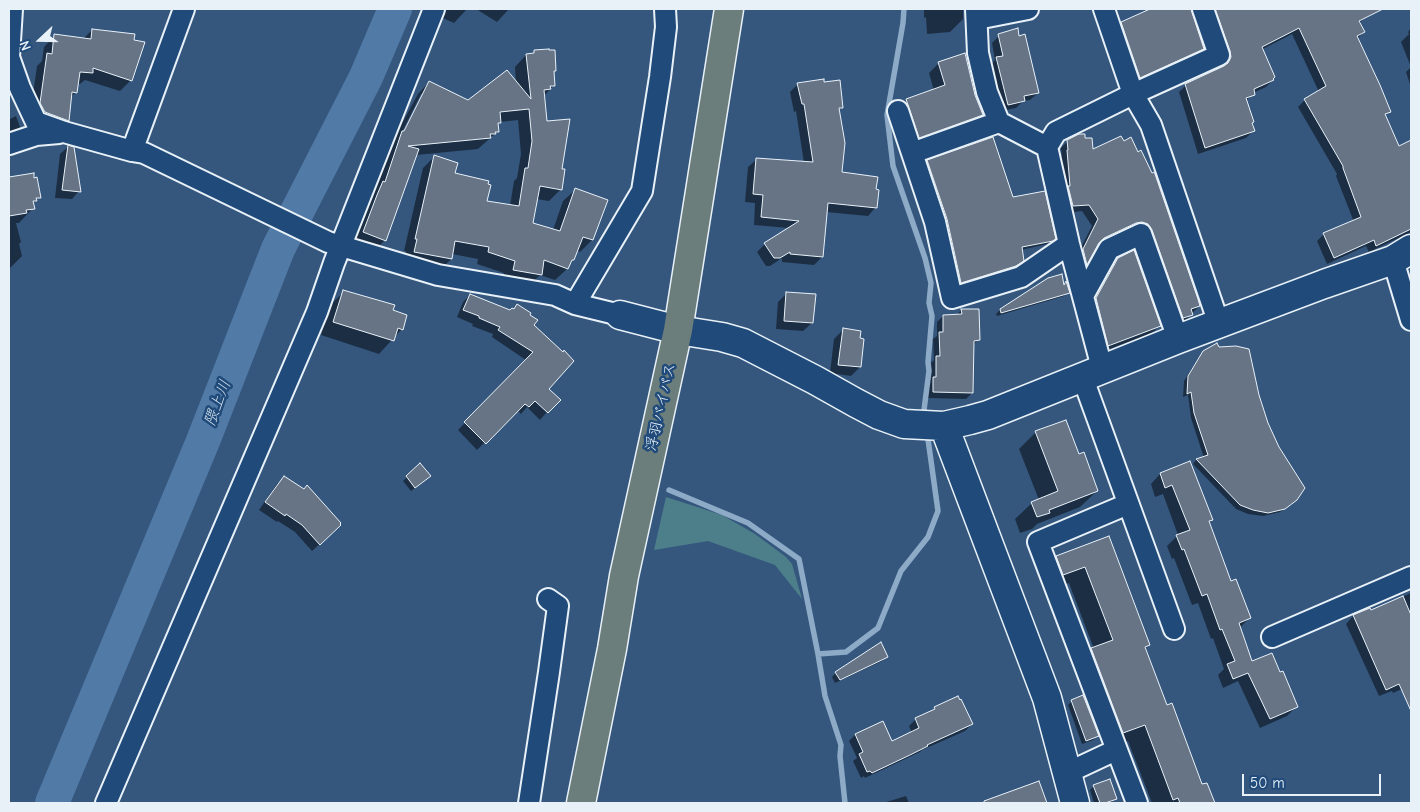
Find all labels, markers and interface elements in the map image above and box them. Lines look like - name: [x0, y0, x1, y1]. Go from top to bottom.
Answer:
- north arrow: [15, 15, 65, 65]
- text: N: [16, 38, 35, 53]
- street label: 浮羽バイパス: [642, 361, 680, 453]
- water label: 隈上川: [200, 377, 236, 429]
- scale bar: [1245, 764, 1384, 796]
- text: 50 m: [1250, 774, 1285, 792]

